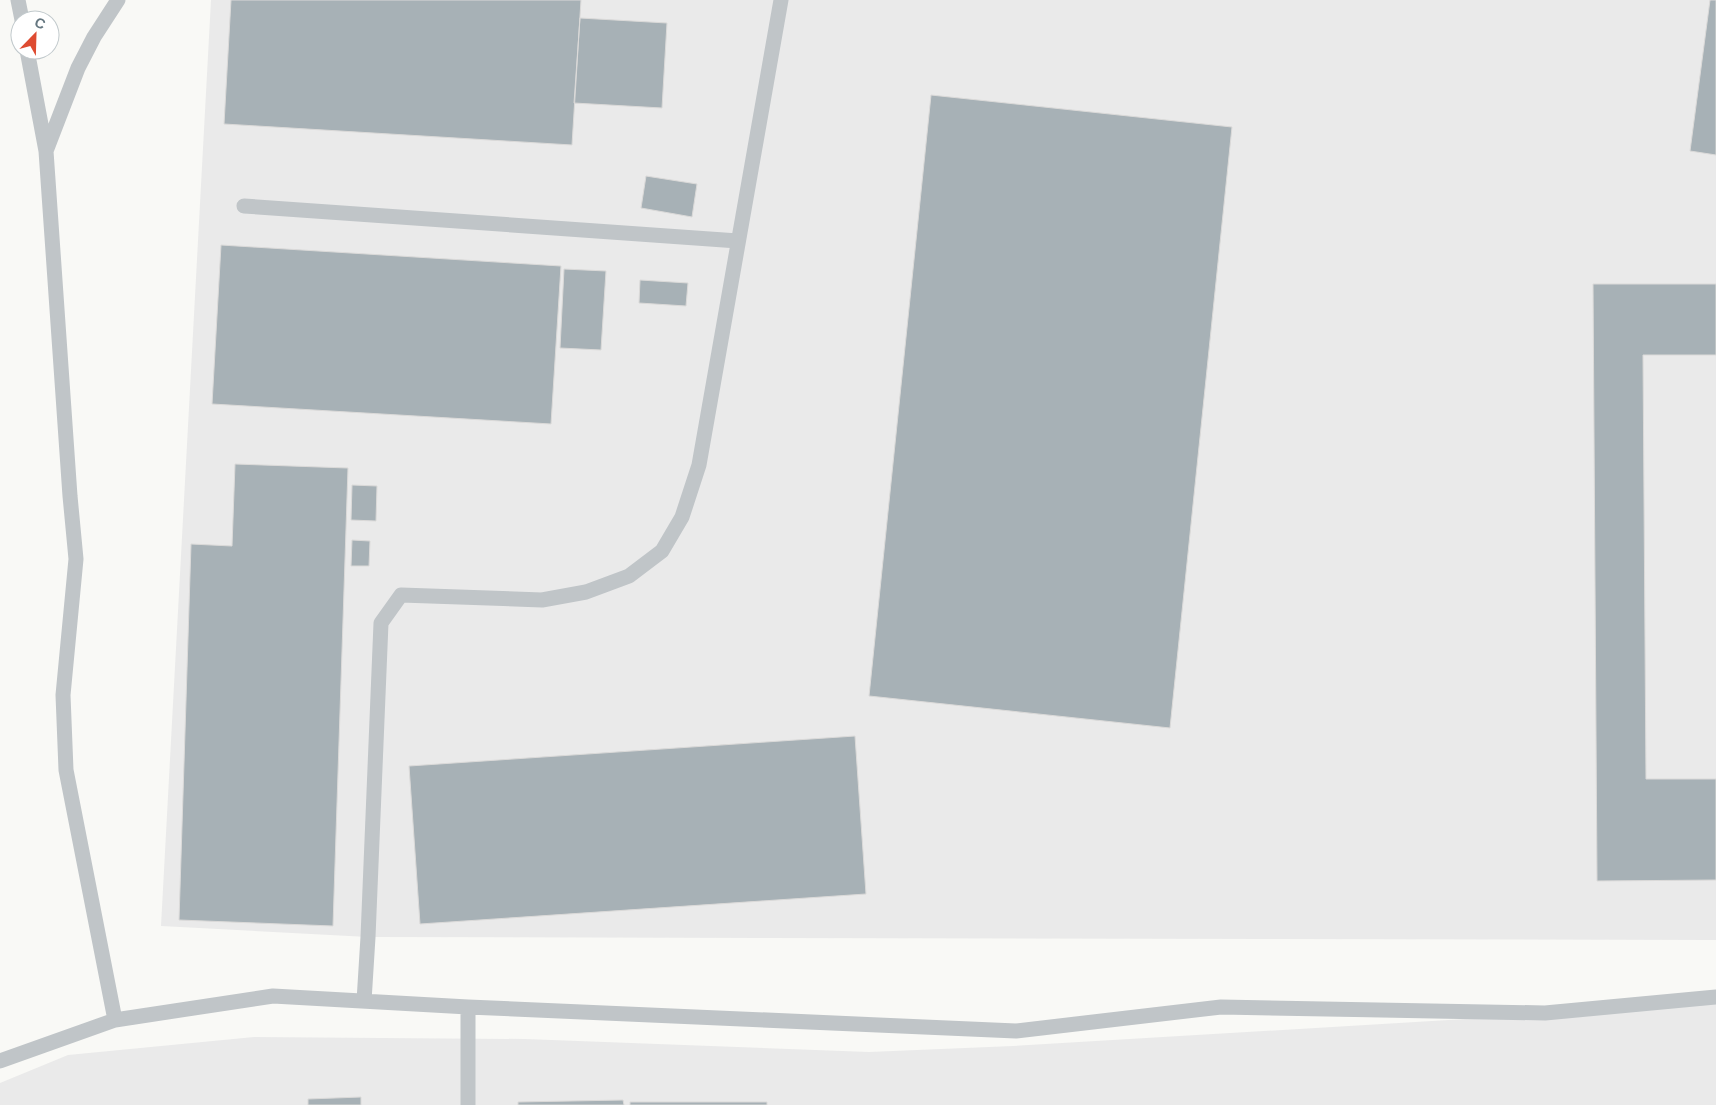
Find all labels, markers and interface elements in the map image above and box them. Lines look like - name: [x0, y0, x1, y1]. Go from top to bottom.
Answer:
- north arrow: [10, 10, 60, 60]
- text: С: [32, 14, 48, 32]

